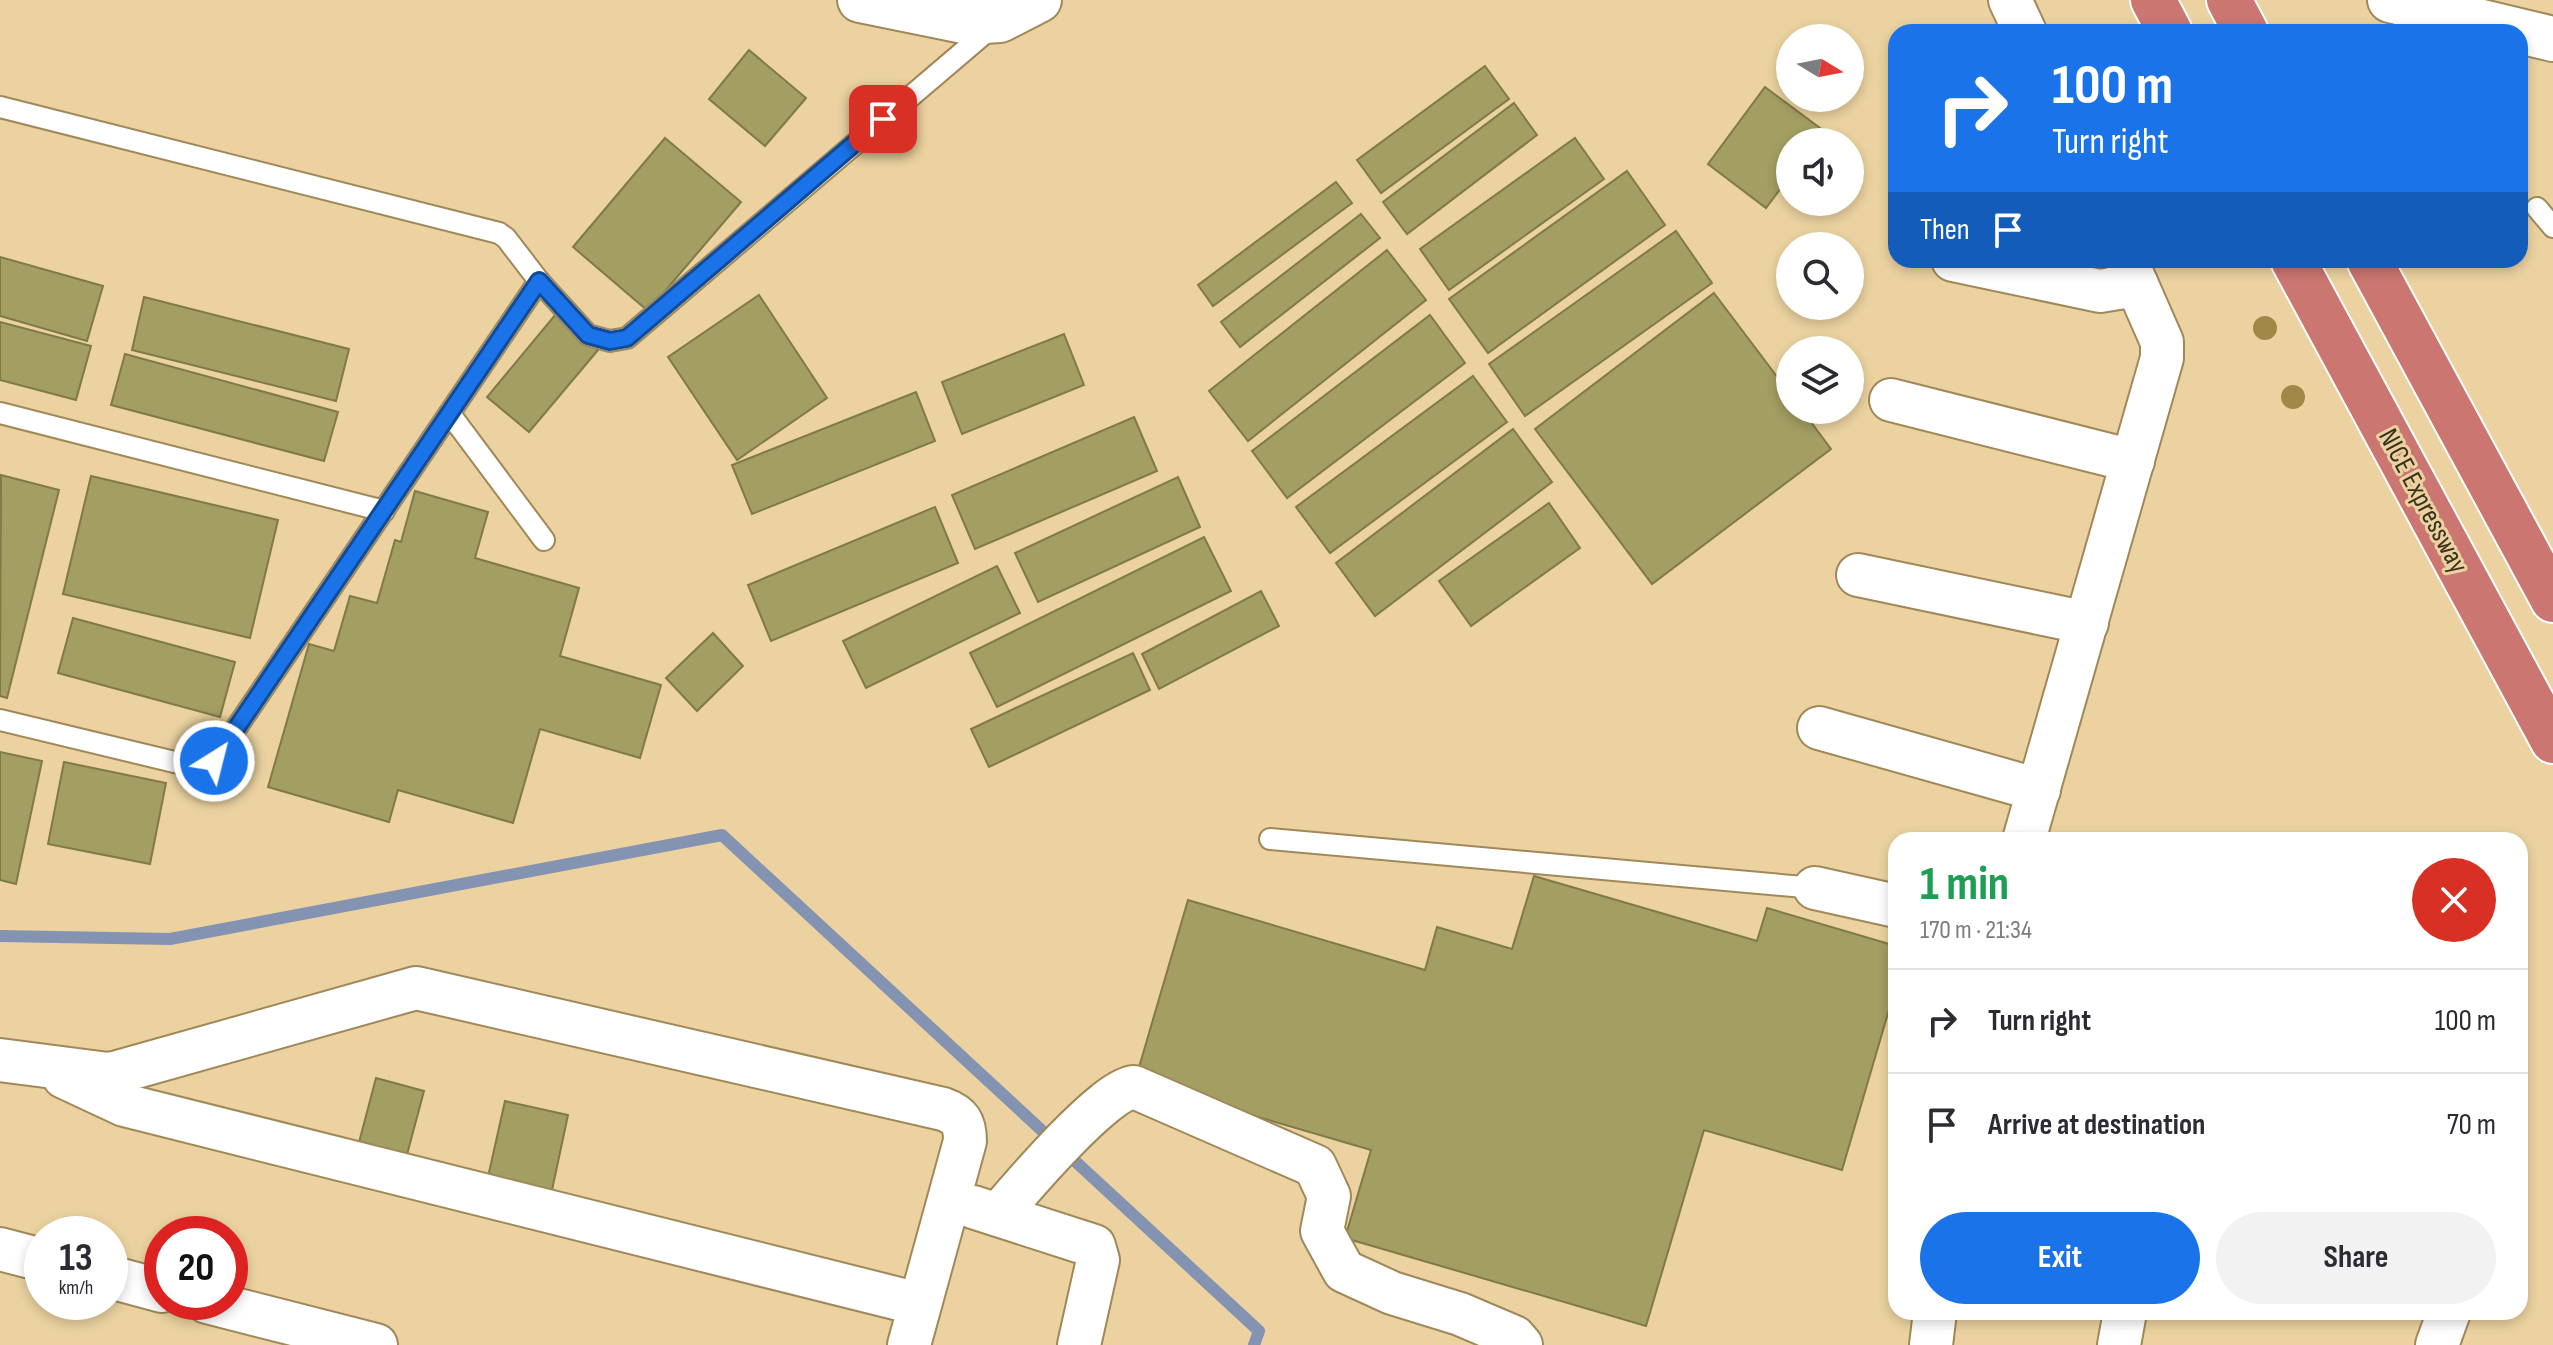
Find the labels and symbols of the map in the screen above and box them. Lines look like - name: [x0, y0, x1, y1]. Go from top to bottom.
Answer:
- north arrow: [1776, 24, 1864, 112]
- pin: [849, 85, 917, 153]
- street label: NICE Expressway: [2371, 423, 2475, 579]
- position arrow: [172, 719, 256, 803]
- speed limit sign: 20: [144, 1216, 248, 1320]

